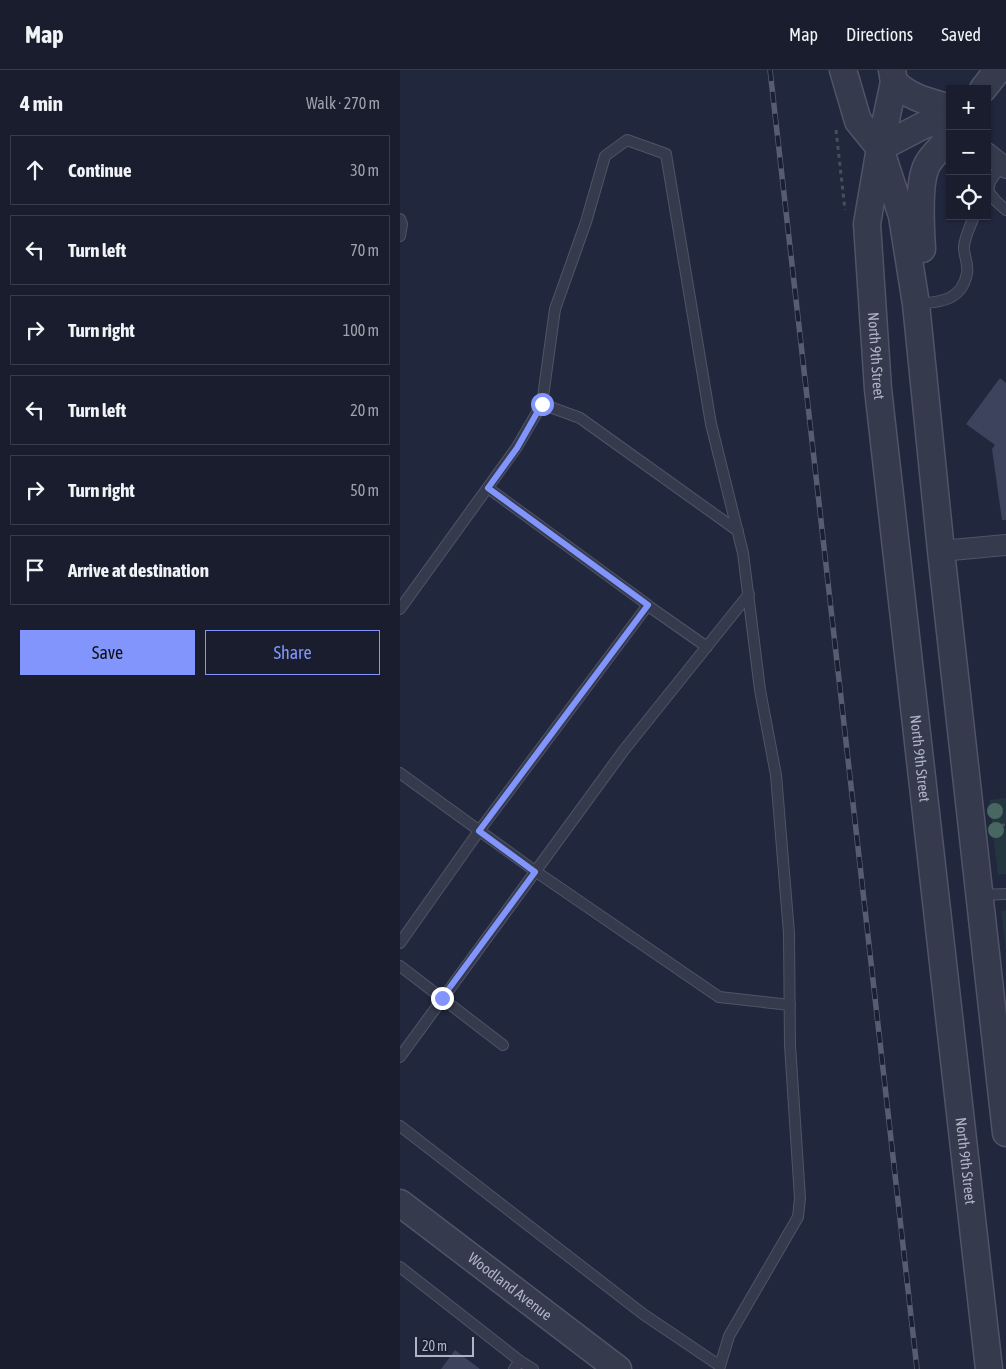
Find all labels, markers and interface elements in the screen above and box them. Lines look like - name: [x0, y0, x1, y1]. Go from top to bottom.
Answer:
- text: Map: [25, 21, 64, 48]
- text: Map: [789, 24, 818, 45]
- text: Directions: [846, 24, 913, 45]
- text: Saved: [941, 24, 981, 45]
- map controls: [946, 85, 991, 220]
- button: +: [946, 85, 991, 130]
- text: 4 min: [20, 91, 63, 115]
- text: Walk · 270 m: [306, 94, 380, 112]
- button: −: [946, 130, 991, 175]
- icon: ahead: [21, 156, 49, 184]
- text: Continue: [68, 159, 132, 181]
- text: 30 m: [350, 161, 379, 179]
- button: locate: [946, 175, 991, 220]
- icon: left: [21, 236, 49, 264]
- text: Turn left: [68, 239, 126, 261]
- text: 70 m: [350, 241, 379, 259]
- street label: North 9th Street: [865, 312, 888, 401]
- icon: right: [21, 316, 49, 344]
- text: Turn right: [68, 319, 135, 341]
- text: 100 m: [343, 321, 379, 339]
- route start: [531, 393, 554, 416]
- icon: left: [21, 396, 49, 424]
- text: Turn left: [68, 399, 126, 421]
- text: 20 m: [350, 401, 379, 419]
- icon: right: [21, 476, 49, 504]
- text: Turn right: [68, 479, 135, 501]
- text: 50 m: [350, 481, 379, 499]
- icon: arrive: [21, 556, 49, 584]
- text: Arrive at destination: [68, 559, 209, 581]
- button: Save: [20, 630, 195, 675]
- button: Share: [205, 630, 380, 675]
- street label: North 9th Street: [907, 714, 934, 803]
- route end: [431, 987, 454, 1010]
- street label: North 9th Street: [953, 1116, 979, 1205]
- street label: Woodland Avenue: [465, 1249, 555, 1324]
- scale bar: [415, 1334, 474, 1357]
- text: 20 m: [422, 1338, 447, 1354]

